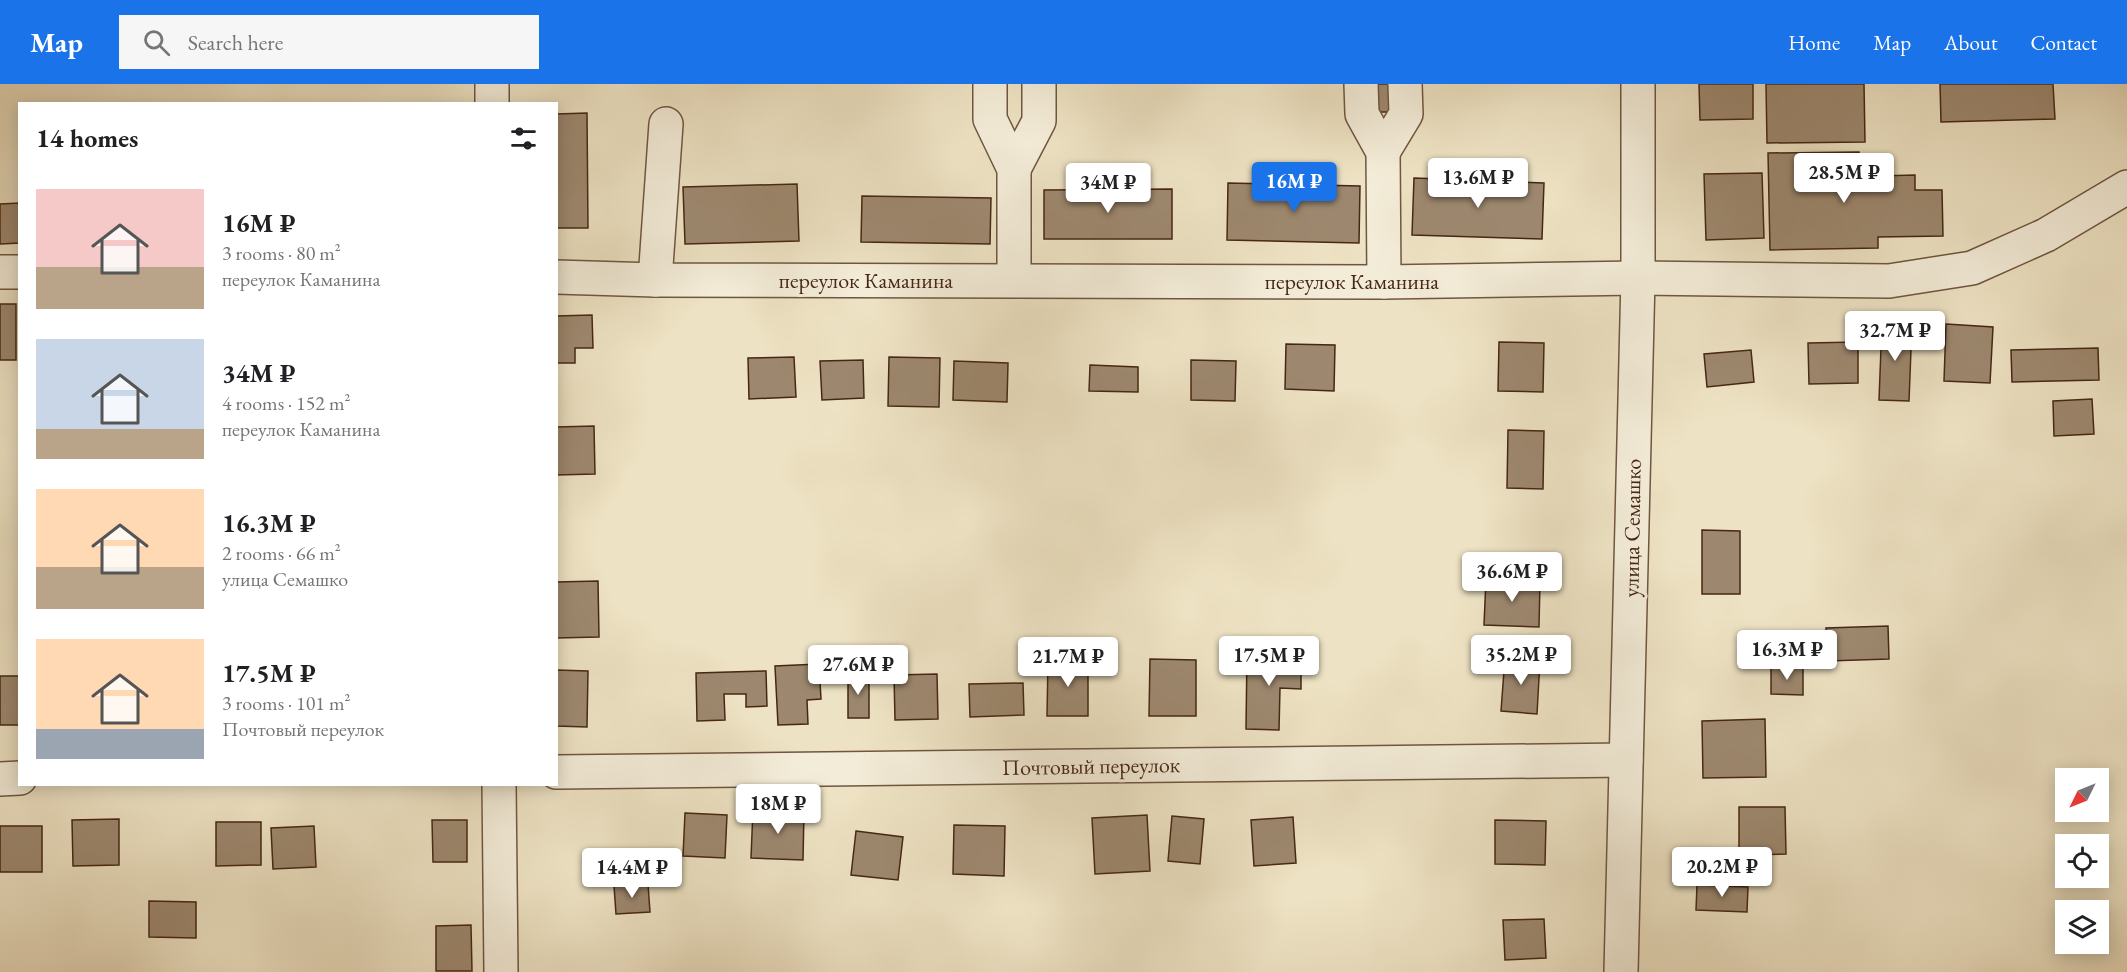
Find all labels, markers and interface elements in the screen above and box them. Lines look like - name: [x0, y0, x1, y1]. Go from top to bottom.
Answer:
- search box: [119, 15, 539, 69]
- text: Map: [30, 24, 83, 60]
- icon: search: [140, 26, 173, 59]
- text: Search here: [188, 28, 283, 57]
- text: Home: [1788, 29, 1840, 56]
- text: Map: [1873, 29, 1911, 56]
- text: About: [1944, 29, 1997, 56]
- text: Contact: [2030, 29, 2097, 56]
- text: 14 homes: [36, 121, 138, 155]
- icon: filters: [507, 122, 540, 155]
- pin: 28.5M ₽: [1789, 153, 1899, 204]
- pin: 13.6M ₽: [1423, 158, 1533, 209]
- text: 28.5M ₽: [1808, 159, 1880, 185]
- pin: 16M ₽: [1252, 162, 1336, 213]
- pin: 34M ₽: [1066, 163, 1150, 214]
- text: 13.6M ₽: [1442, 164, 1514, 190]
- text: 16M ₽: [1266, 168, 1322, 194]
- text: 34M ₽: [1080, 169, 1136, 195]
- text: 16M ₽: [222, 206, 296, 240]
- icon: home: [84, 213, 156, 285]
- text: 3 rooms · 80 m²: [222, 240, 341, 266]
- text: переулок Каманина: [222, 266, 380, 292]
- street label: переулок Каманина: [779, 266, 953, 295]
- street label: переулок Каманина: [1265, 267, 1439, 296]
- pin: 32.7M ₽: [1840, 311, 1950, 362]
- text: 32.7M ₽: [1859, 317, 1931, 343]
- text: 34M ₽: [222, 356, 296, 390]
- icon: home: [84, 363, 156, 435]
- text: 4 rooms · 152 m²: [222, 390, 350, 416]
- text: переулок Каманина: [222, 416, 380, 442]
- street label: улица Семашко: [1616, 458, 1648, 598]
- text: 16.3M ₽: [222, 506, 316, 540]
- icon: home: [84, 513, 156, 585]
- text: 2 rooms · 66 m²: [222, 540, 341, 566]
- pin: 36.6M ₽: [1457, 552, 1567, 603]
- text: 36.6M ₽: [1476, 558, 1548, 584]
- text: улица Семашко: [222, 566, 348, 592]
- pin: 16.3M ₽: [1732, 630, 1842, 681]
- pin: 35.2M ₽: [1466, 635, 1576, 686]
- pin: 17.5M ₽: [1214, 636, 1324, 687]
- text: 16.3M ₽: [1751, 636, 1823, 662]
- pin: 21.7M ₽: [1013, 637, 1123, 688]
- text: 35.2M ₽: [1485, 641, 1557, 667]
- text: 17.5M ₽: [1233, 642, 1305, 668]
- text: 21.7M ₽: [1032, 643, 1104, 669]
- pin: 27.6M ₽: [803, 645, 913, 696]
- text: 27.6M ₽: [822, 651, 894, 677]
- text: 17.5M ₽: [222, 656, 316, 690]
- icon: home: [84, 663, 156, 735]
- text: 3 rooms · 101 m²: [222, 690, 350, 716]
- text: Почтовый переулок: [222, 716, 384, 742]
- street label: Почтовый переулок: [1002, 750, 1181, 782]
- north arrow: [2055, 768, 2109, 822]
- map controls: [2055, 768, 2109, 954]
- pin: 18M ₽: [736, 784, 820, 835]
- text: 18M ₽: [750, 790, 806, 816]
- button: locate: [2055, 834, 2109, 888]
- pin: 20.2M ₽: [1667, 847, 1777, 898]
- pin: 14.4M ₽: [577, 848, 687, 899]
- text: 20.2M ₽: [1686, 853, 1758, 879]
- text: 14.4M ₽: [596, 854, 668, 880]
- button: layers: [2055, 900, 2109, 954]

